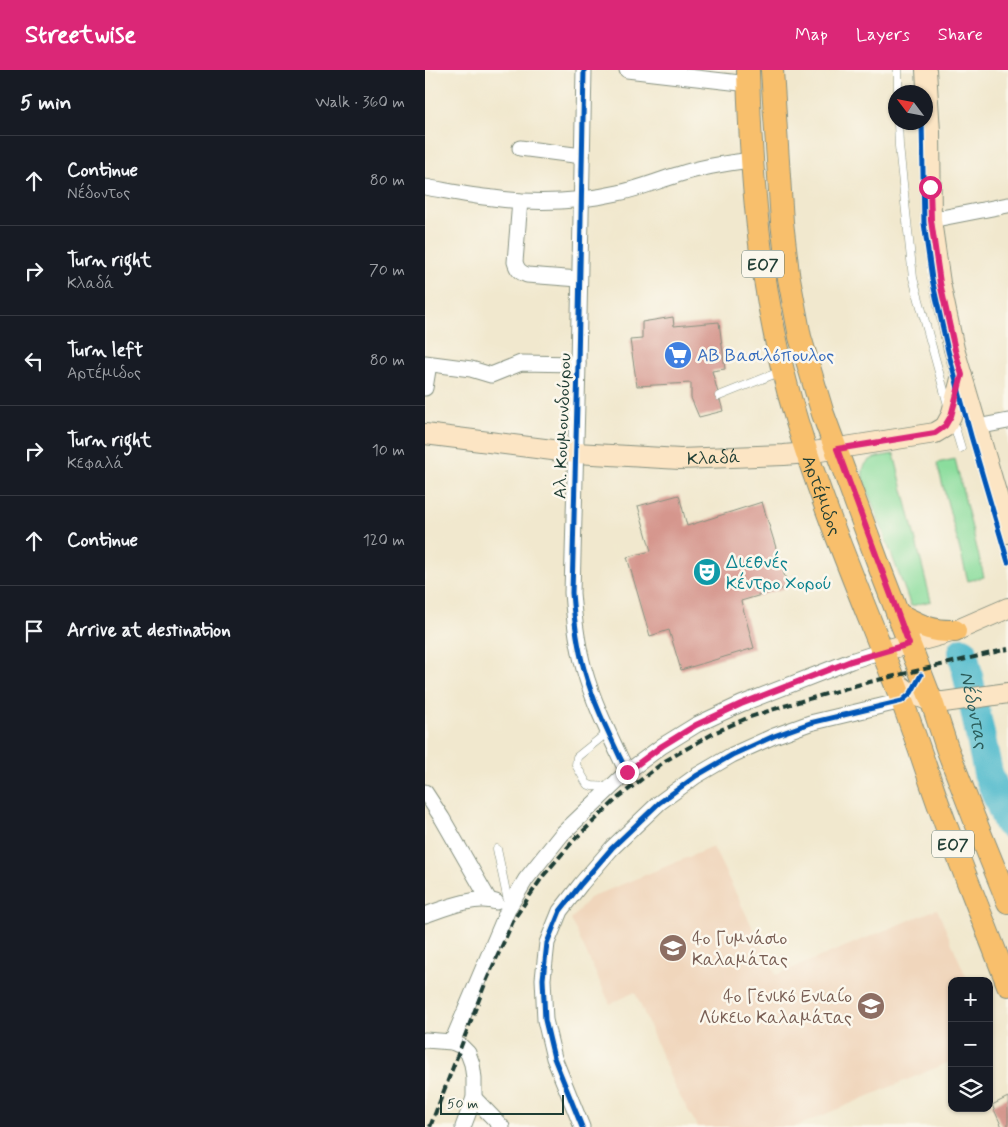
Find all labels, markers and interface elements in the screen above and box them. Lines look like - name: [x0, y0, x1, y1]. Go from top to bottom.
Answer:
- text: Streetwise: [25, 20, 136, 51]
- text: Map: [795, 23, 828, 47]
- text: Layers: [856, 23, 910, 47]
- text: Share: [938, 23, 983, 47]
- north arrow: [888, 85, 933, 130]
- text: 5 min: [20, 89, 72, 117]
- text: Walk · 360 m: [315, 92, 405, 113]
- text: Continue: [67, 158, 138, 183]
- icon: ahead: [20, 167, 48, 195]
- text: 80 m: [370, 170, 405, 191]
- route start: [919, 176, 942, 199]
- text: Νέδοντος: [67, 183, 130, 204]
- text: Turn right: [67, 248, 151, 273]
- road number: ΕΟ7: [742, 250, 784, 278]
- icon: right: [20, 257, 48, 285]
- text: 70 m: [369, 260, 405, 281]
- text: Κλαδά: [67, 273, 114, 294]
- text: Turn left: [67, 338, 143, 363]
- supermarket icon: ΑΒ Βασιλόπουλος: [663, 340, 693, 370]
- place label: ΑΒ Βασιλόπουλος: [697, 344, 834, 368]
- icon: left: [20, 347, 48, 375]
- text: 80 m: [370, 350, 405, 371]
- street label: Αλ. Κουμουνδούρου: [548, 353, 578, 499]
- text: Αρτέμιδος: [67, 363, 141, 384]
- text: Turn right: [67, 428, 151, 453]
- icon: right: [20, 437, 48, 465]
- text: 10 m: [372, 440, 405, 461]
- street label: Κλαδά: [687, 446, 741, 472]
- text: Κεφαλά: [67, 453, 123, 474]
- street label: Αρτέμιδος: [796, 453, 846, 539]
- icon: ahead: [20, 527, 48, 555]
- text: Continue: [67, 528, 138, 553]
- text: 120 m: [363, 530, 405, 551]
- place label: Διεθνές Κέντρο Χορού: [726, 550, 832, 596]
- theatre icon: Διεθνές Κέντρο Χορού: [692, 557, 722, 587]
- icon: arrive: [20, 617, 48, 645]
- text: Arrive at destination: [67, 618, 231, 643]
- water label: Νέδoντας: [953, 669, 994, 753]
- route end: [616, 761, 639, 784]
- road number: ΕΟ7: [932, 831, 974, 858]
- place label: 4ο Γυμνάσιο Καλαμάτας: [692, 927, 788, 972]
- school or university icon: 4ο Γυμνάσιο Καλαμάτας: [658, 933, 688, 963]
- map controls: [948, 977, 993, 1112]
- button: +: [948, 977, 993, 1022]
- place label: 4ο Γενικό Ενιαίο Λύκειο Καλαμάτας: [699, 985, 852, 1030]
- school or university icon: 4ο Γενικό Ενιαίο Λύκειο Καλαμάτας: [856, 991, 886, 1021]
- button: −: [948, 1022, 993, 1067]
- button: layers: [948, 1067, 993, 1112]
- scale bar: [440, 1092, 564, 1115]
- text: 50 m: [447, 1095, 478, 1113]

